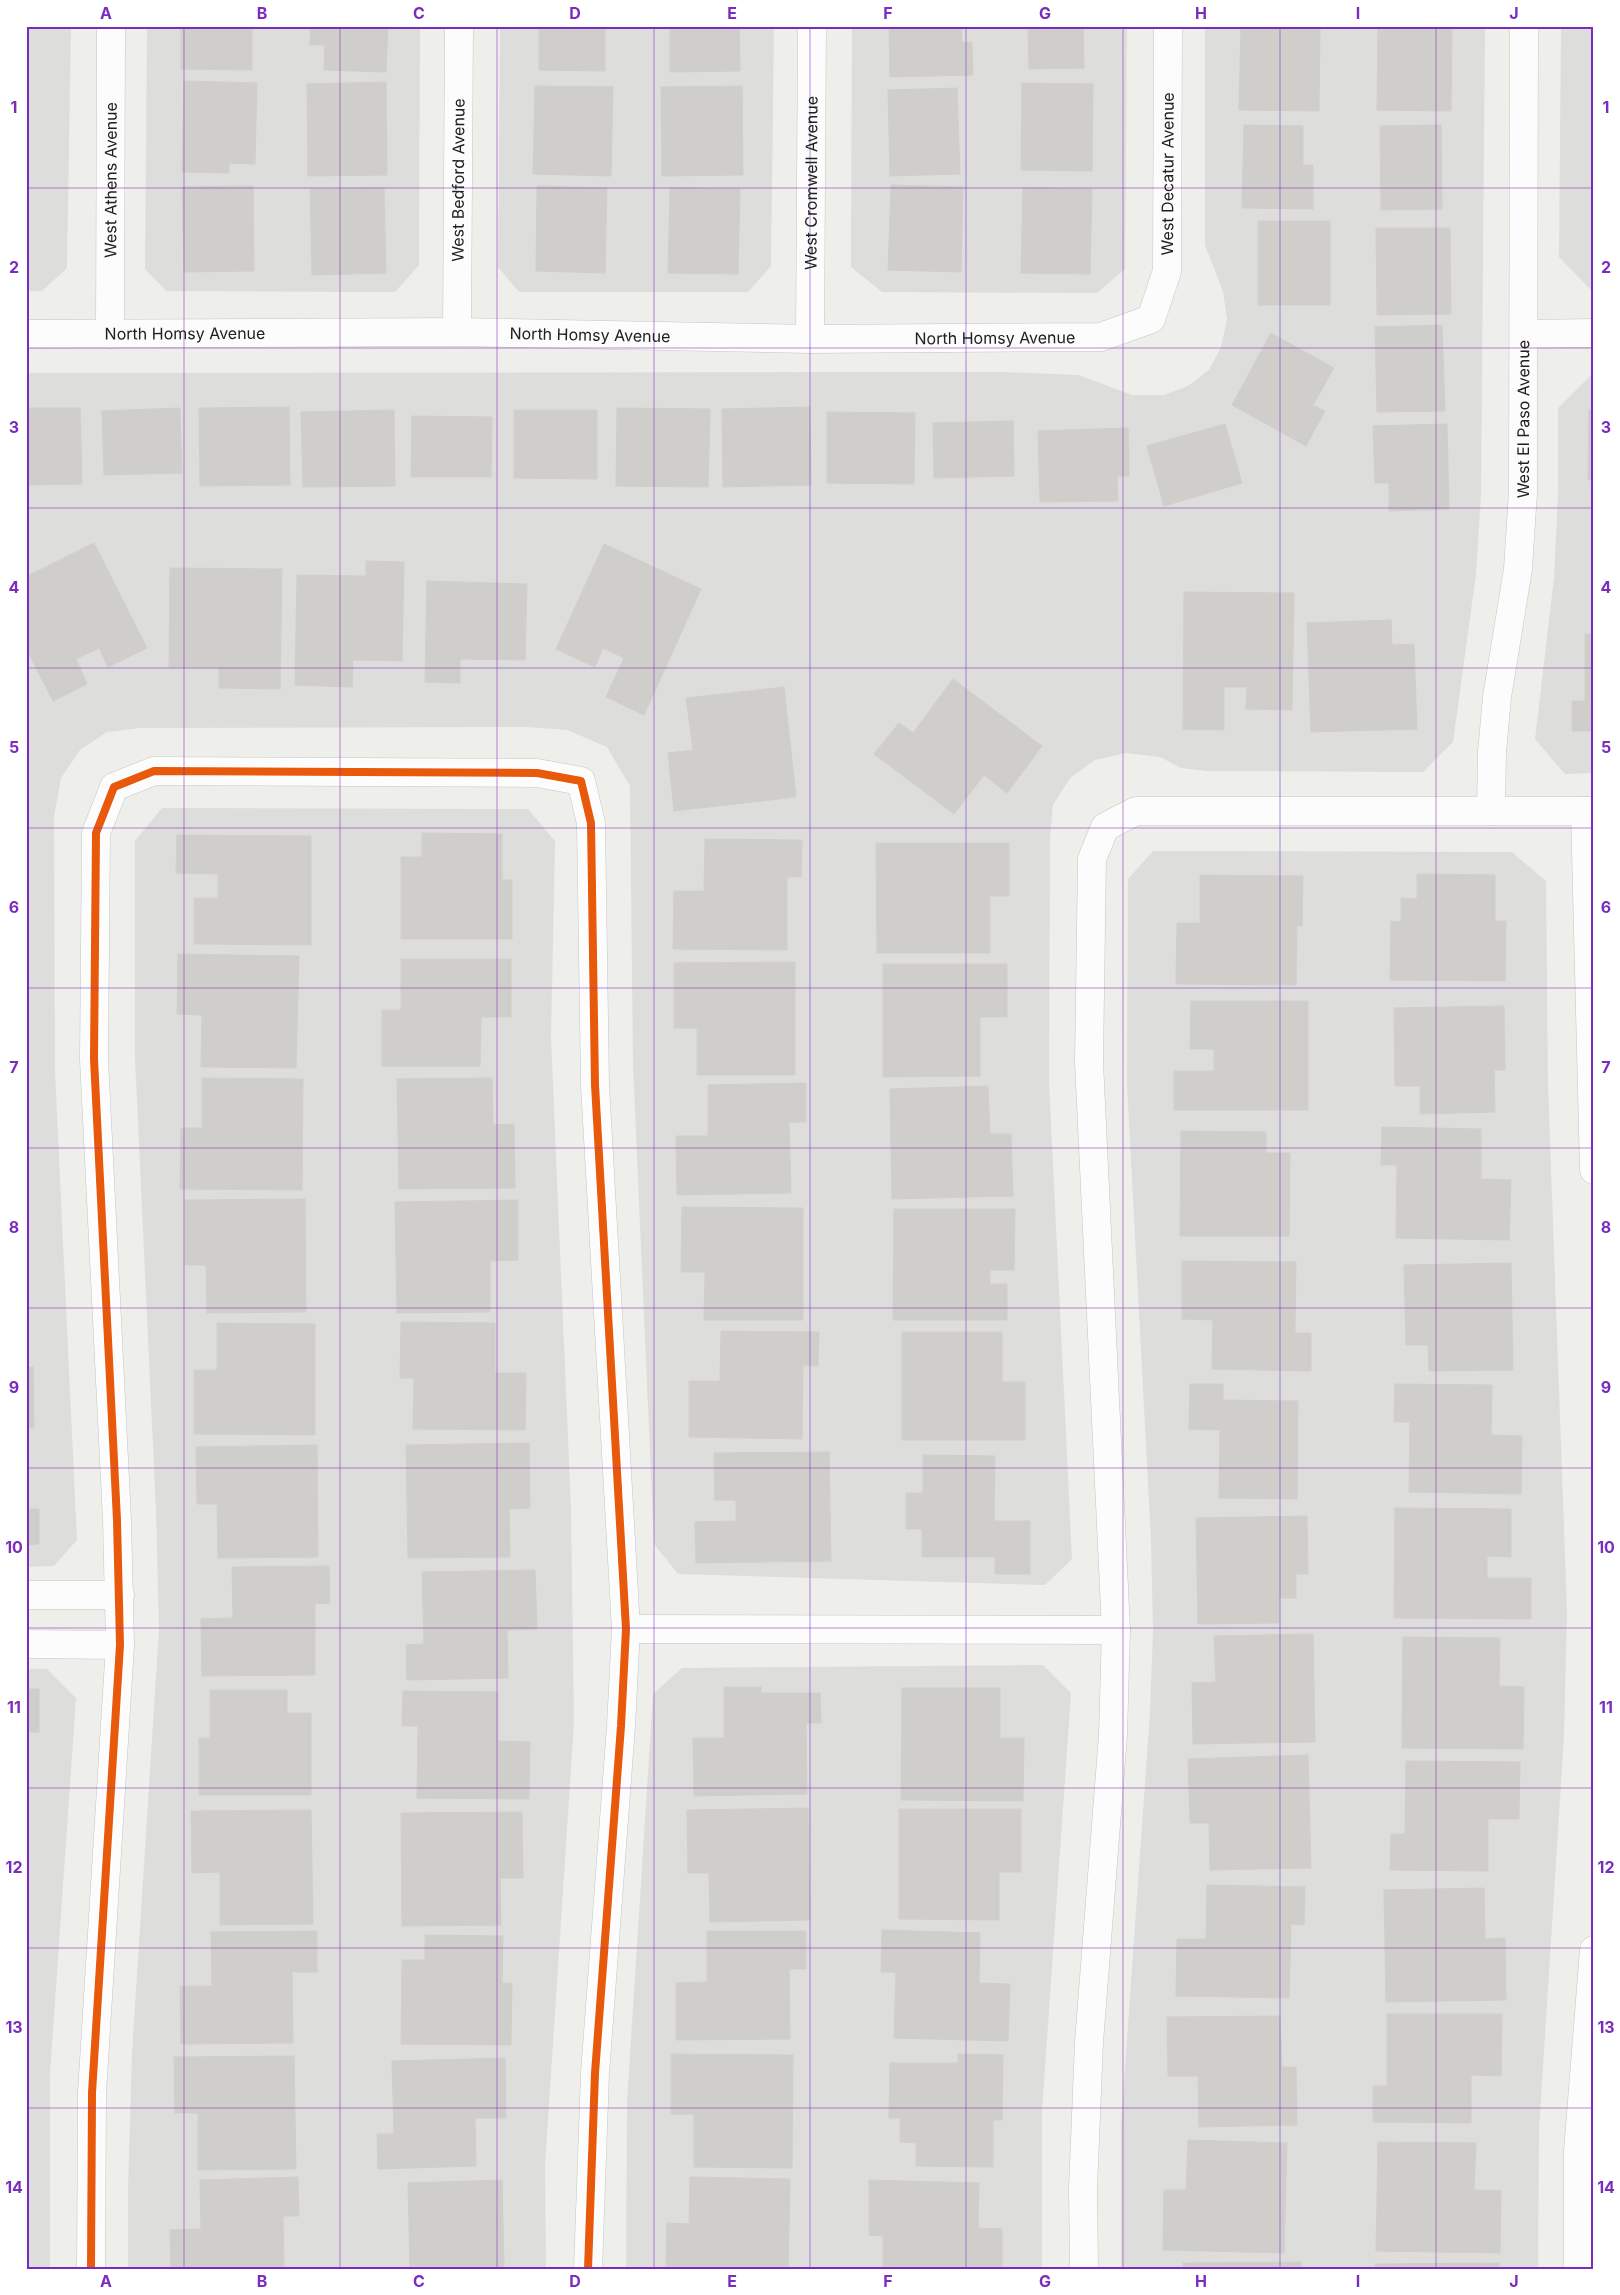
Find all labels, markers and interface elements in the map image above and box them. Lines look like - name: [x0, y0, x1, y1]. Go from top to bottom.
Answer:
- text: A: [100, 3, 112, 23]
- text: B: [257, 3, 267, 23]
- text: C: [413, 3, 425, 23]
- text: D: [569, 3, 581, 23]
- text: E: [727, 3, 737, 23]
- text: F: [883, 3, 893, 23]
- text: G: [1039, 3, 1051, 23]
- text: H: [1195, 3, 1207, 23]
- text: I: [1356, 3, 1360, 23]
- text: J: [1509, 3, 1519, 23]
- street label: West Decatur Avenue: [1157, 92, 1178, 255]
- street label: West Cromwell Avenue: [800, 96, 822, 270]
- text: 1: [11, 97, 17, 117]
- text: 1: [1603, 97, 1609, 117]
- street label: West Bedford Avenue: [447, 98, 469, 262]
- street label: West Athens Avenue: [100, 102, 121, 258]
- text: 2: [9, 257, 19, 277]
- text: 2: [1601, 257, 1611, 277]
- street label: North Homsy Avenue: [105, 323, 265, 344]
- street label: North Homsy Avenue: [509, 323, 671, 346]
- street label: North Homsy Avenue: [914, 327, 1075, 348]
- street label: West El Paso Avenue: [1513, 340, 1533, 498]
- text: 3: [9, 417, 19, 437]
- text: 3: [1601, 417, 1611, 437]
- text: 4: [9, 577, 20, 597]
- text: 4: [1601, 577, 1612, 597]
- text: 5: [9, 737, 19, 757]
- text: 5: [1601, 737, 1611, 757]
- text: 6: [9, 897, 19, 917]
- text: 6: [1601, 897, 1611, 917]
- text: 7: [9, 1057, 19, 1077]
- text: 7: [1601, 1057, 1611, 1077]
- text: 8: [9, 1217, 19, 1237]
- text: 8: [1601, 1217, 1611, 1237]
- text: 9: [9, 1377, 19, 1397]
- text: 9: [1601, 1377, 1611, 1397]
- text: 10: [5, 1537, 23, 1557]
- text: 10: [1597, 1537, 1615, 1557]
- text: 11: [7, 1697, 21, 1717]
- text: 11: [1599, 1697, 1613, 1717]
- text: 12: [6, 1857, 22, 1877]
- text: 12: [1598, 1857, 1614, 1877]
- text: 13: [5, 2017, 23, 2037]
- text: 13: [1597, 2017, 1615, 2037]
- text: 14: [5, 2177, 23, 2197]
- text: 14: [1597, 2177, 1615, 2197]
- text: A: [100, 2271, 112, 2291]
- text: B: [257, 2271, 267, 2291]
- text: C: [413, 2271, 425, 2291]
- text: D: [569, 2271, 581, 2291]
- text: E: [727, 2271, 737, 2291]
- text: F: [883, 2271, 893, 2291]
- text: G: [1039, 2271, 1051, 2291]
- text: H: [1195, 2271, 1207, 2291]
- text: I: [1356, 2271, 1360, 2291]
- text: J: [1509, 2271, 1519, 2291]

